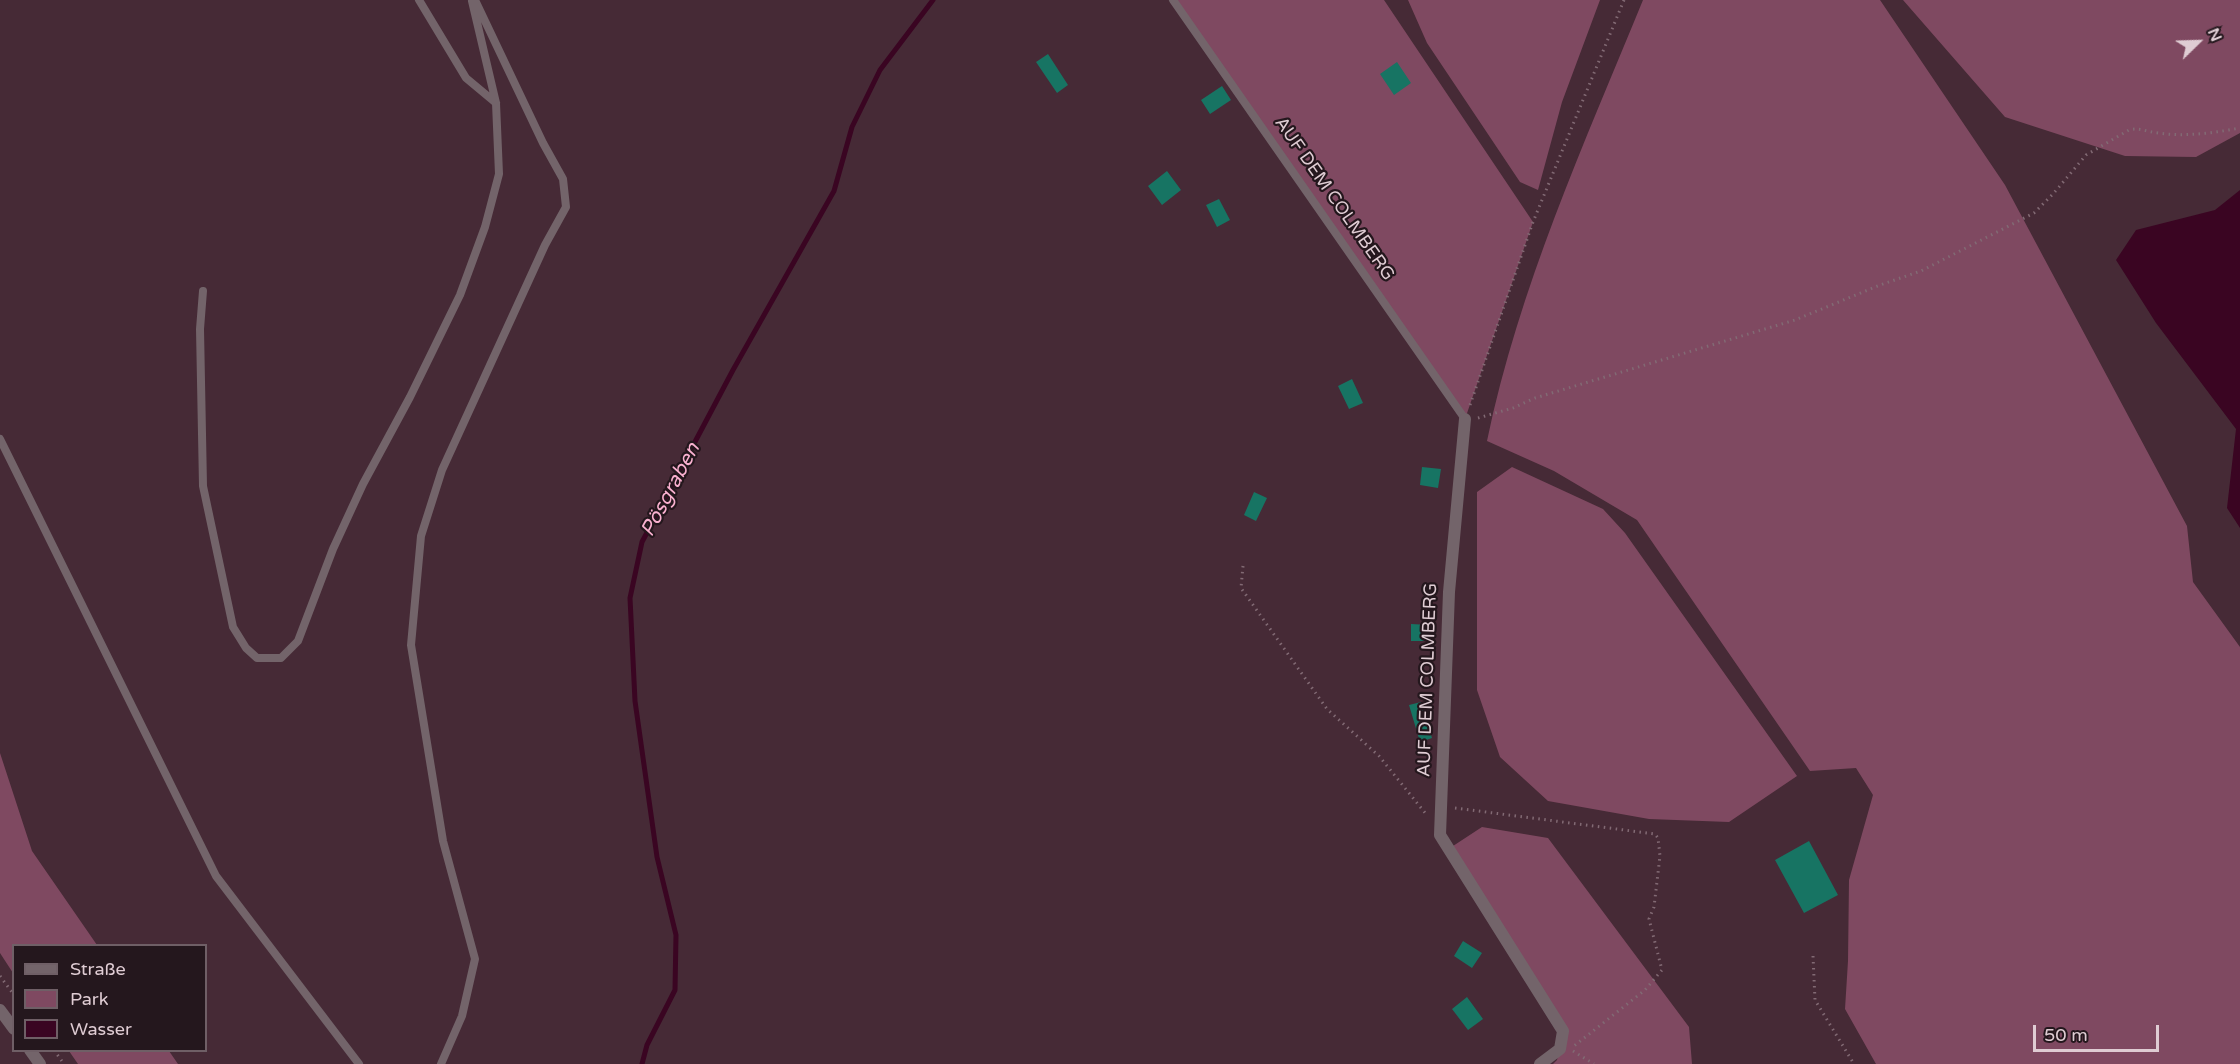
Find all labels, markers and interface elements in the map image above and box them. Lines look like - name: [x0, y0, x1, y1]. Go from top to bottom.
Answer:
- north arrow: [2168, 12, 2228, 72]
- text: N: [2203, 25, 2226, 45]
- street label: AUF DEM COLMBERG: [1269, 113, 1399, 285]
- water label: Pösgraben: [636, 439, 706, 541]
- street label: AUF DEM COLMBERG: [1414, 583, 1442, 777]
- legend: [12, 944, 207, 1052]
- text: Straße: [70, 958, 126, 980]
- text: Park: [70, 988, 108, 1010]
- scale bar: [2036, 1013, 2162, 1051]
- text: Wasser: [70, 1018, 132, 1040]
- text: 50 m: [2044, 1024, 2088, 1046]

